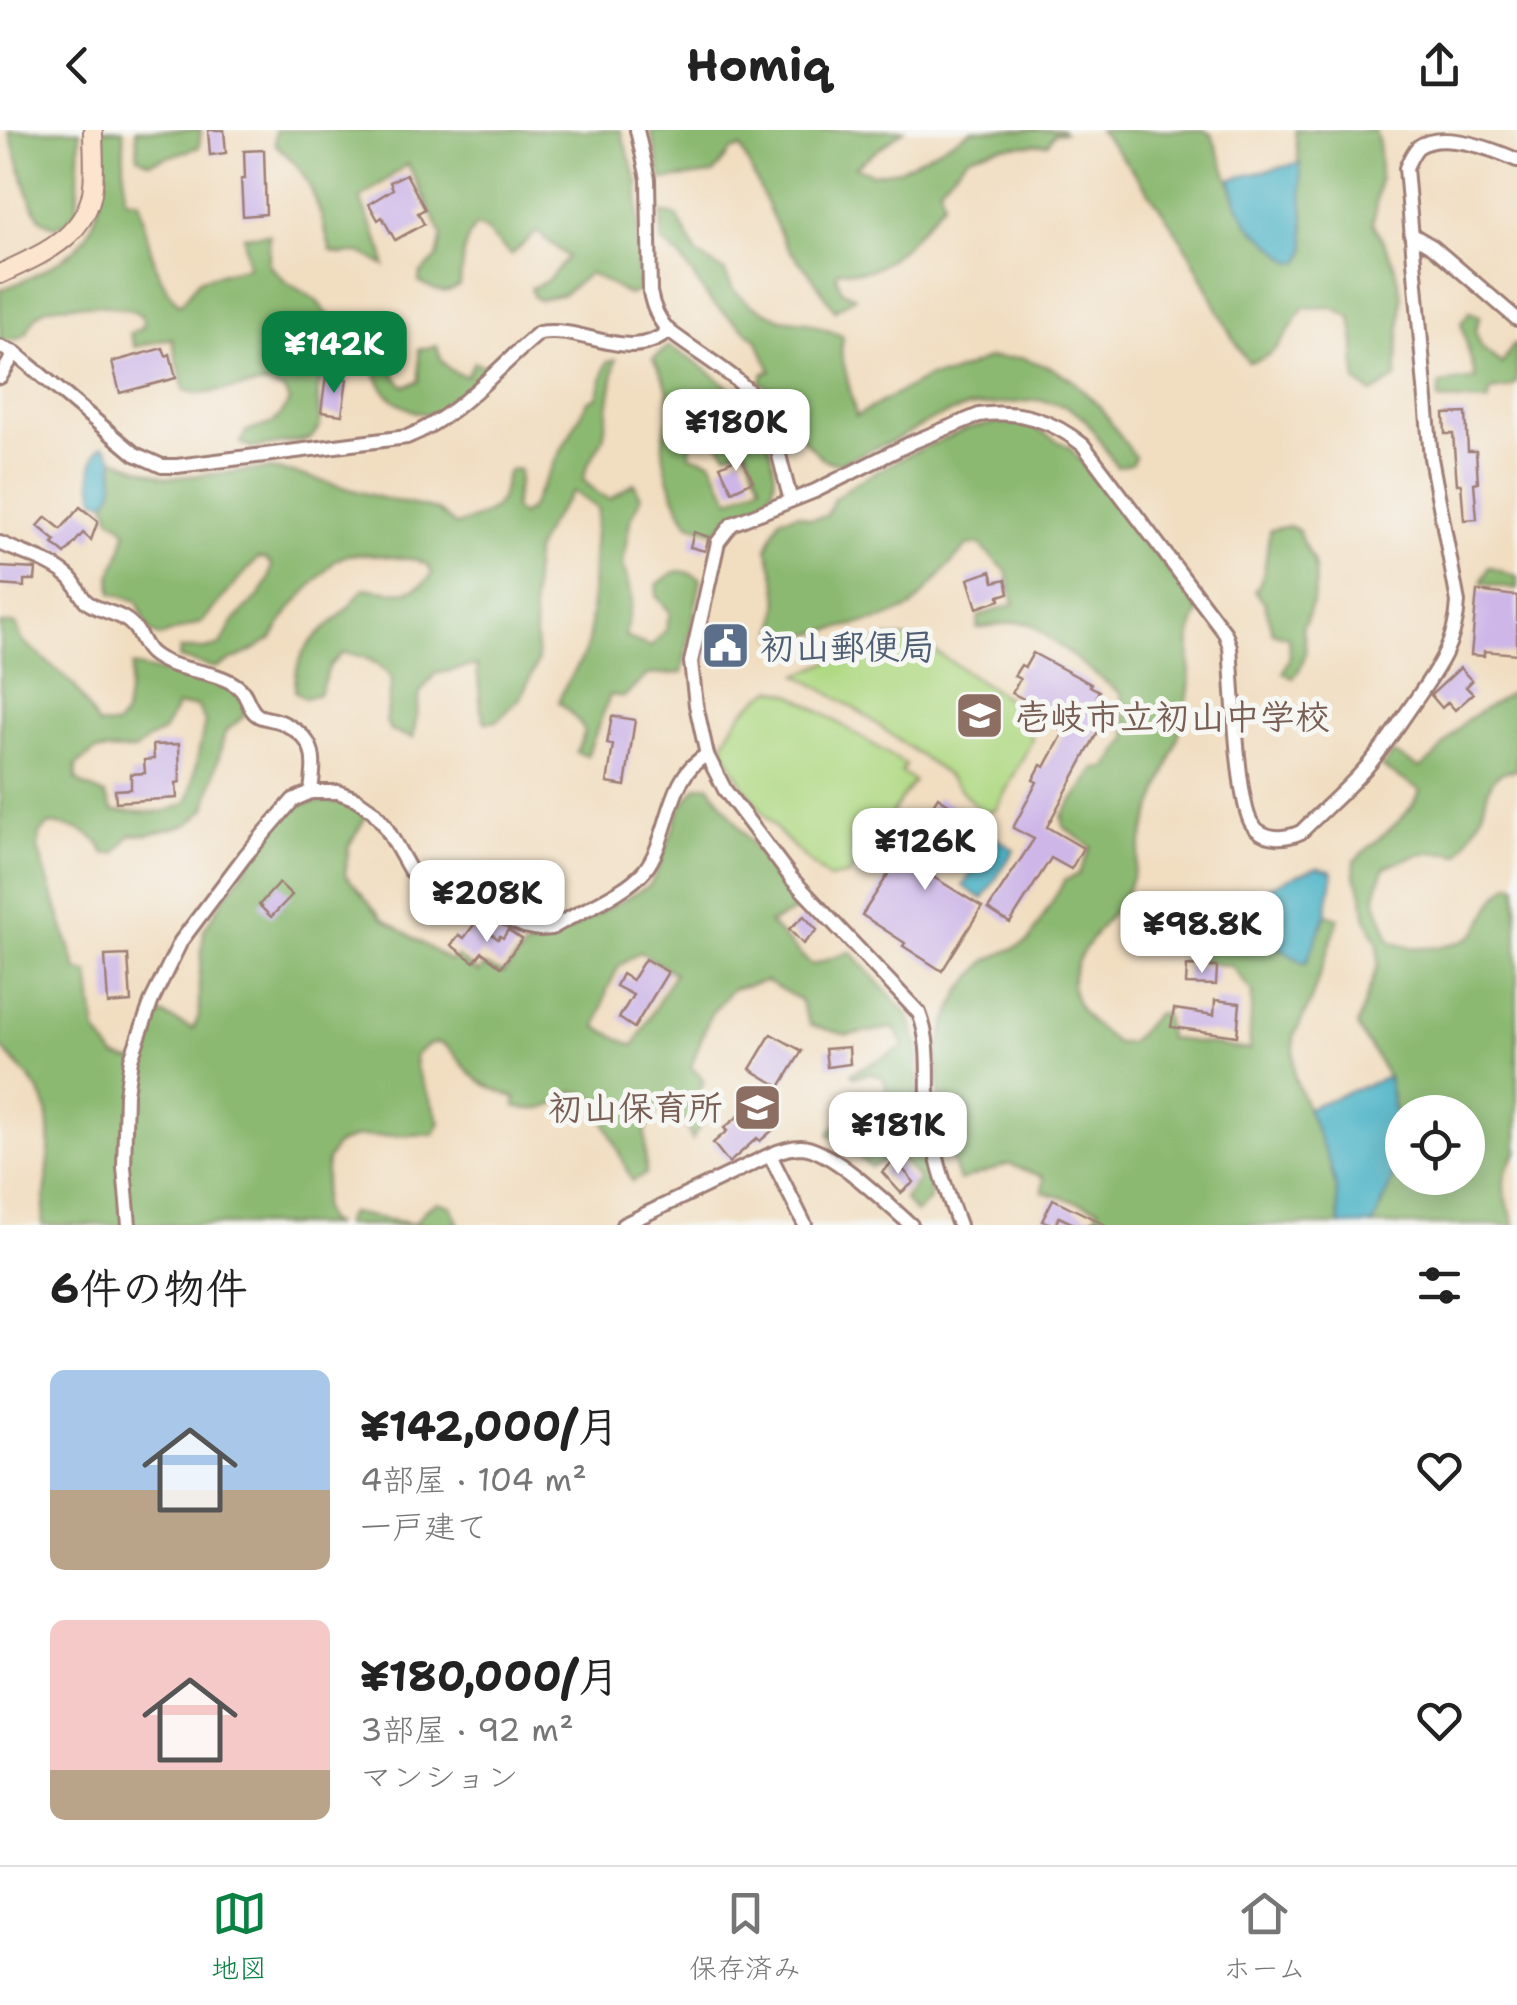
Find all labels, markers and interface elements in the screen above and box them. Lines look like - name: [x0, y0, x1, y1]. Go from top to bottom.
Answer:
- text: Homiq: [686, 35, 831, 95]
- icon: back: [50, 38, 105, 93]
- icon: share: [1412, 38, 1467, 93]
- pin: ¥142K: [264, 311, 404, 396]
- text: ¥142K: [284, 322, 384, 365]
- pin: ¥180K: [666, 389, 806, 474]
- text: ¥180K: [685, 400, 787, 443]
- public building icon: 初山郵便局: [699, 620, 751, 672]
- place label: 初山郵便局: [760, 623, 935, 670]
- school or university icon: 壱岐市立初山中学校: [954, 690, 1006, 742]
- place label: 壱岐市立初山中学校: [1015, 693, 1330, 740]
- pin: ¥126K: [855, 808, 995, 893]
- text: ¥126K: [874, 819, 976, 862]
- pin: ¥208K: [417, 860, 557, 945]
- text: ¥208K: [432, 871, 542, 914]
- pin: ¥98.8K: [1121, 891, 1283, 976]
- text: ¥98.8K: [1142, 902, 1262, 945]
- school or university icon: 初山保育所: [732, 1081, 784, 1133]
- place label: 初山保育所: [548, 1084, 723, 1131]
- pin: ¥181K: [828, 1092, 968, 1177]
- map controls: [1385, 1095, 1485, 1195]
- button: locate: [1385, 1095, 1485, 1195]
- text: ¥181K: [851, 1103, 945, 1146]
- icon: filters: [1412, 1258, 1467, 1313]
- text: 6件の物件: [50, 1260, 247, 1316]
- text: ¥142,000/月: [360, 1398, 619, 1454]
- icon: home: [130, 1410, 250, 1530]
- icon: heart: [1412, 1443, 1467, 1498]
- text: 4部屋 · 104 m²: [360, 1458, 587, 1501]
- text: 一戸建て: [360, 1505, 488, 1548]
- text: ¥180,000/月: [360, 1648, 620, 1704]
- icon: home: [130, 1660, 250, 1780]
- icon: heart: [1412, 1693, 1467, 1748]
- text: 3部屋 · 92 m²: [360, 1708, 574, 1751]
- text: マンション: [360, 1755, 519, 1798]
- tab: 地図: [211, 1886, 267, 1987]
- tab: 保存済み: [689, 1886, 801, 1987]
- tab: ホーム: [1223, 1886, 1306, 1987]

